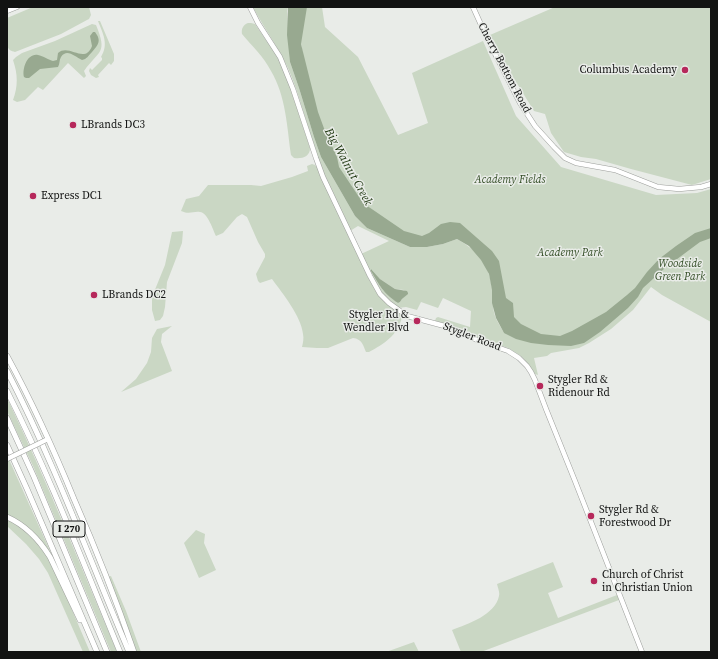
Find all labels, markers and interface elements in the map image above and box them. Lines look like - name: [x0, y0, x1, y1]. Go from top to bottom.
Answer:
- street label: Cherry Bottom Road: [475, 21, 533, 115]
- place label: Columbus Academy: [580, 63, 677, 77]
- marker: Columbus Academy: [680, 65, 690, 75]
- place label: LBrands DC3: [81, 118, 145, 132]
- marker: LBrands DC3: [68, 120, 78, 130]
- water label: Big Walnut Creek: [321, 126, 375, 208]
- park label: Academy Fields: [475, 173, 545, 187]
- place label: Express DC1: [41, 189, 102, 203]
- marker: Express DC1: [28, 191, 38, 201]
- park label: Academy Park: [537, 246, 603, 260]
- park label: Woodside Green Park: [655, 257, 705, 283]
- place label: LBrands DC2: [102, 288, 166, 302]
- marker: LBrands DC2: [89, 290, 99, 300]
- place label: Stygler Rd & Wendler Blvd: [343, 308, 409, 334]
- marker: Stygler Rd & Wendler Blvd: [412, 316, 422, 326]
- street label: Stygler Road: [441, 320, 503, 354]
- place label: Stygler Rd & Ridenour Rd: [548, 373, 610, 399]
- marker: Stygler Rd & Ridenour Rd: [535, 381, 545, 391]
- place label: Stygler Rd & Forestwood Dr: [599, 503, 671, 529]
- marker: Stygler Rd & Forestwood Dr: [586, 511, 596, 521]
- road number: I 270: [53, 521, 85, 537]
- place label: Church of Christ in Christian Union: [602, 568, 693, 594]
- marker: Church of Christ in Christian Union: [589, 576, 599, 586]

